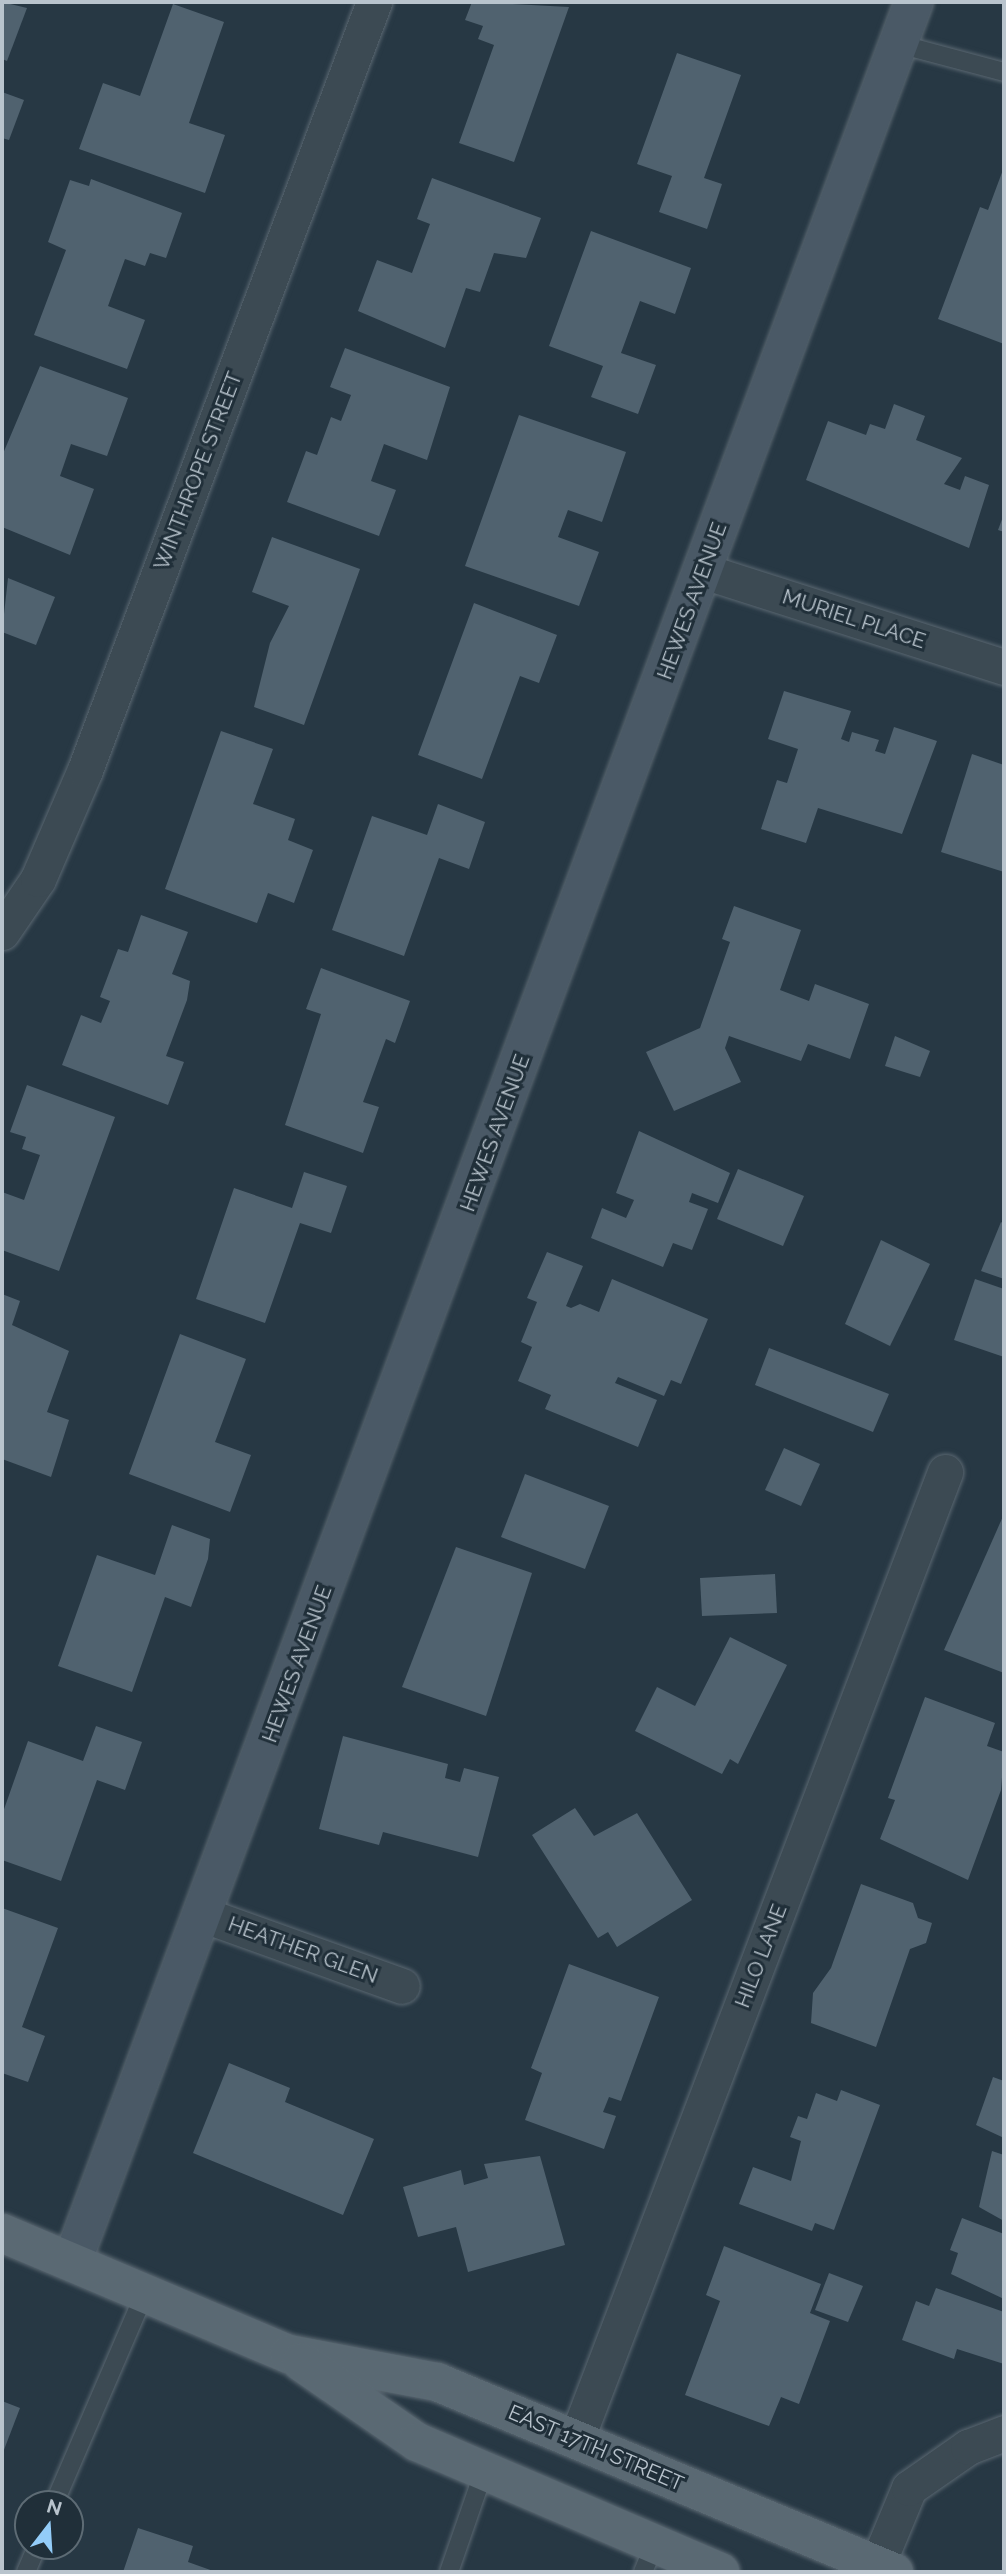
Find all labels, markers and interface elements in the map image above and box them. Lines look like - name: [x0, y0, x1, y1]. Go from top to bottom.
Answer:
- street label: WINTHROPE STREET: [149, 368, 247, 574]
- street label: HEWES AVENUE: [652, 519, 732, 683]
- street label: MURIEL PLACE: [779, 584, 929, 654]
- street label: HEWES AVENUE: [455, 1051, 535, 1215]
- street label: HEWES AVENUE: [257, 1582, 337, 1746]
- street label: HILO LANE: [730, 1901, 792, 2011]
- street label: HEATHER GLEN: [225, 1911, 381, 1989]
- street label: EAST 17TH STREET: [504, 2400, 688, 2496]
- north arrow: [14, 2490, 84, 2560]
- text: N: [44, 2494, 65, 2519]

